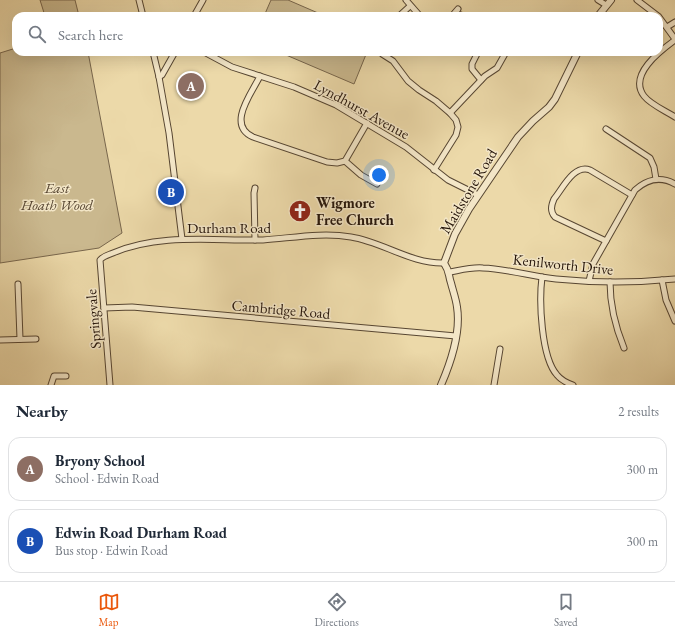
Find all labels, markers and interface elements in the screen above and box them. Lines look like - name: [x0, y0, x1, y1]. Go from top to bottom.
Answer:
- search box: [12, 12, 663, 56]
- icon: search: [26, 23, 48, 45]
- text: Search here: [58, 25, 123, 44]
- pin: A: [178, 71, 204, 101]
- street label: Lyndhurst Avenue: [311, 75, 413, 143]
- street label: Maidstone Road: [435, 145, 501, 237]
- your location: [369, 165, 389, 185]
- pin: B: [158, 177, 184, 207]
- park label: East Hoath Wood: [20, 178, 93, 214]
- place label: Wigmore Free Church: [316, 193, 394, 229]
- church icon: Wigmore Free Church: [287, 198, 313, 224]
- street label: Durham Road: [187, 218, 271, 237]
- street label: Kenilworth Drive: [512, 249, 614, 279]
- street label: Springvale: [81, 288, 105, 350]
- street label: Cambridge Road: [231, 295, 332, 323]
- text: Nearby: [16, 400, 68, 422]
- text: 2 results: [618, 403, 659, 420]
- text: Bryony School: [55, 451, 145, 470]
- text: A: [25, 461, 35, 478]
- text: 300 m: [627, 461, 658, 478]
- text: School · Edwin Road: [55, 470, 159, 487]
- text: Edwin Road Durham Road: [55, 523, 227, 542]
- text: B: [26, 533, 34, 550]
- text: 300 m: [627, 533, 658, 550]
- text: Bus stop · Edwin Road: [55, 542, 168, 559]
- tab: Map: [98, 591, 120, 629]
- tab: Directions: [315, 591, 359, 629]
- tab: Saved: [554, 591, 577, 629]

